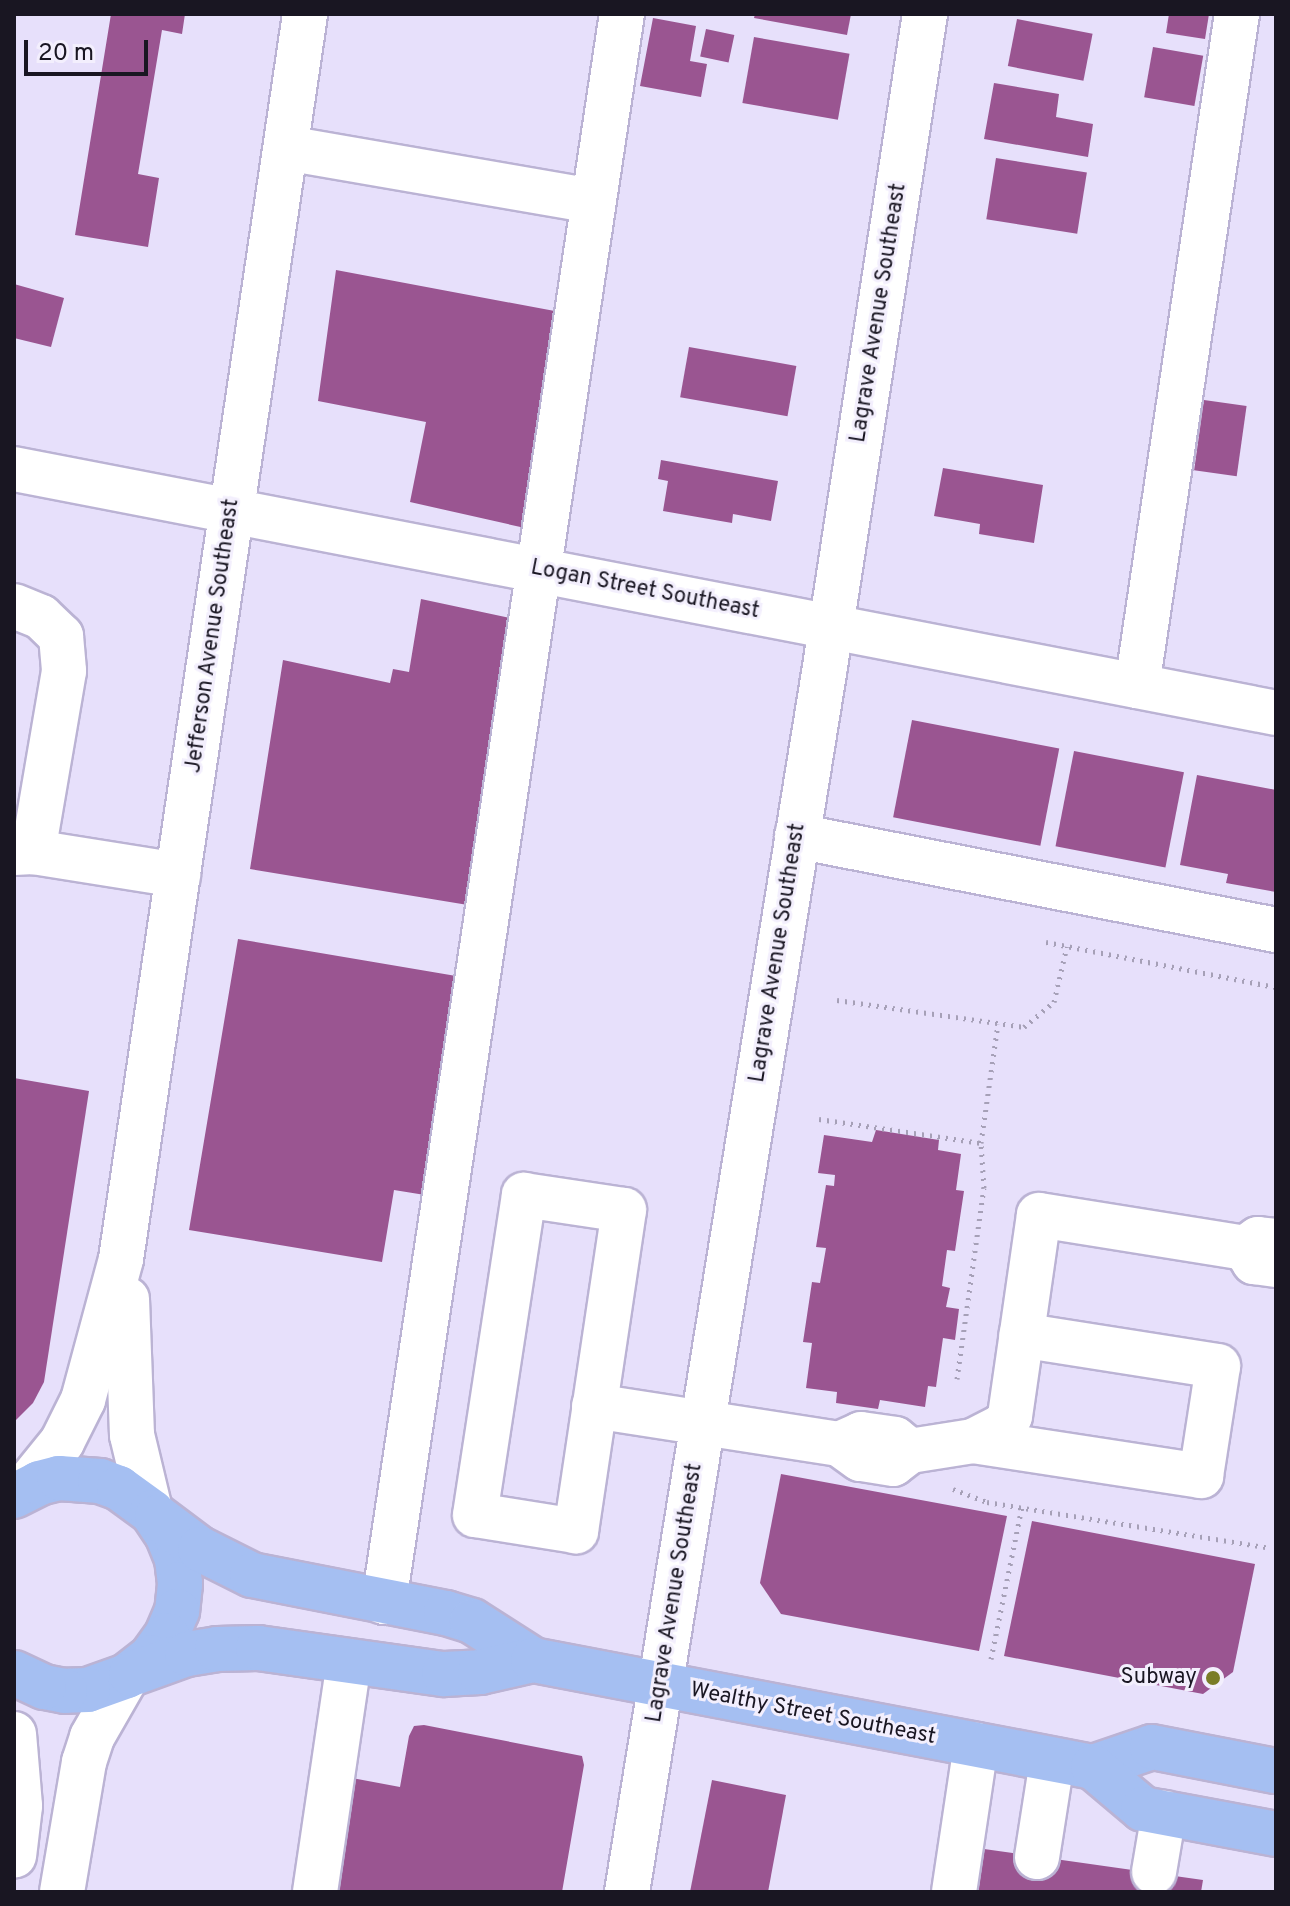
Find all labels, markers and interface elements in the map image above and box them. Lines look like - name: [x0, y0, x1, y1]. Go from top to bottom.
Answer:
- scale bar: [28, 24, 152, 74]
- text: 20 m: [38, 39, 94, 69]
- street label: Lagrave Avenue Southeast: [845, 181, 913, 445]
- street label: Jefferson Avenue Southeast: [181, 497, 245, 775]
- street label: Logan Street Southeast: [528, 555, 762, 625]
- street label: Lagrave Avenue Southeast: [744, 821, 812, 1085]
- street label: Lagrave Avenue Southeast: [641, 1461, 709, 1725]
- place label: Subway: [1121, 1665, 1197, 1691]
- marker: Subway: [1204, 1669, 1222, 1687]
- street label: Wealthy Street Southeast: [688, 1677, 938, 1751]

